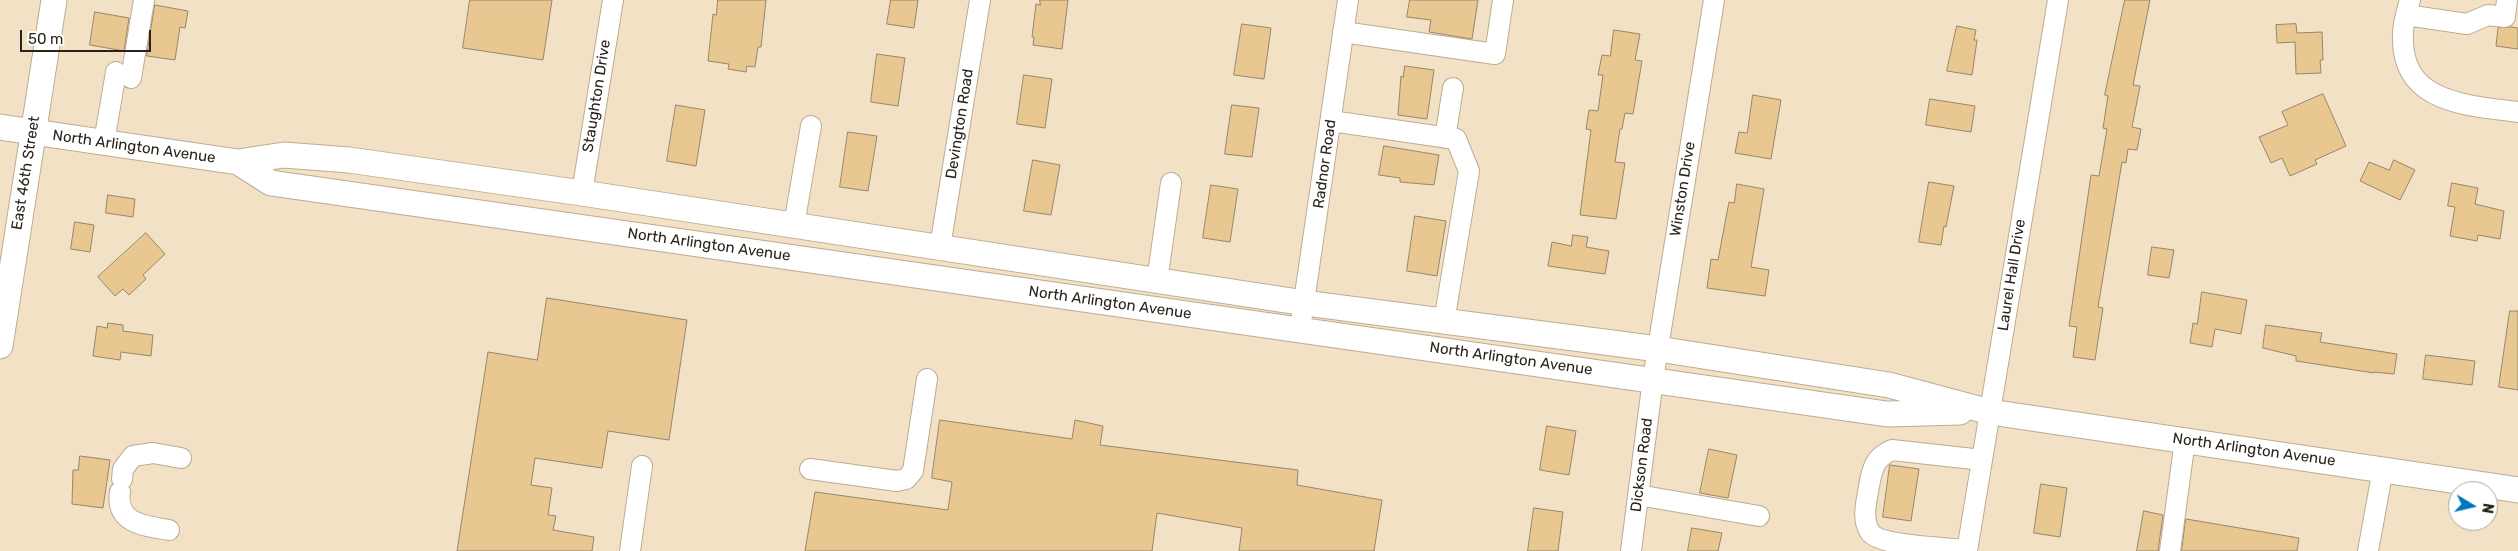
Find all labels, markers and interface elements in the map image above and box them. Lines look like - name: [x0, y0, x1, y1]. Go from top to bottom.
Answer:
- scale bar: [22, 20, 154, 52]
- text: 50 m: [28, 30, 63, 48]
- street label: Staughton Drive: [579, 38, 615, 154]
- street label: Devington Road: [942, 68, 978, 180]
- street label: East 46th Street: [8, 115, 44, 231]
- street label: Radnor Road: [1310, 118, 1340, 210]
- street label: North Arlington Avenue: [51, 127, 217, 167]
- street label: Winston Drive: [1667, 140, 1699, 238]
- street label: Laurel Hall Drive: [1994, 218, 2030, 332]
- street label: North Arlington Avenue: [626, 225, 792, 265]
- street label: North Arlington Avenue: [1027, 283, 1193, 323]
- street label: North Arlington Avenue: [1428, 339, 1594, 379]
- street label: Dickson Road: [1627, 417, 1657, 513]
- street label: North Arlington Avenue: [2171, 430, 2337, 470]
- north arrow: [2448, 481, 2498, 531]
- text: N: [2478, 502, 2497, 515]

